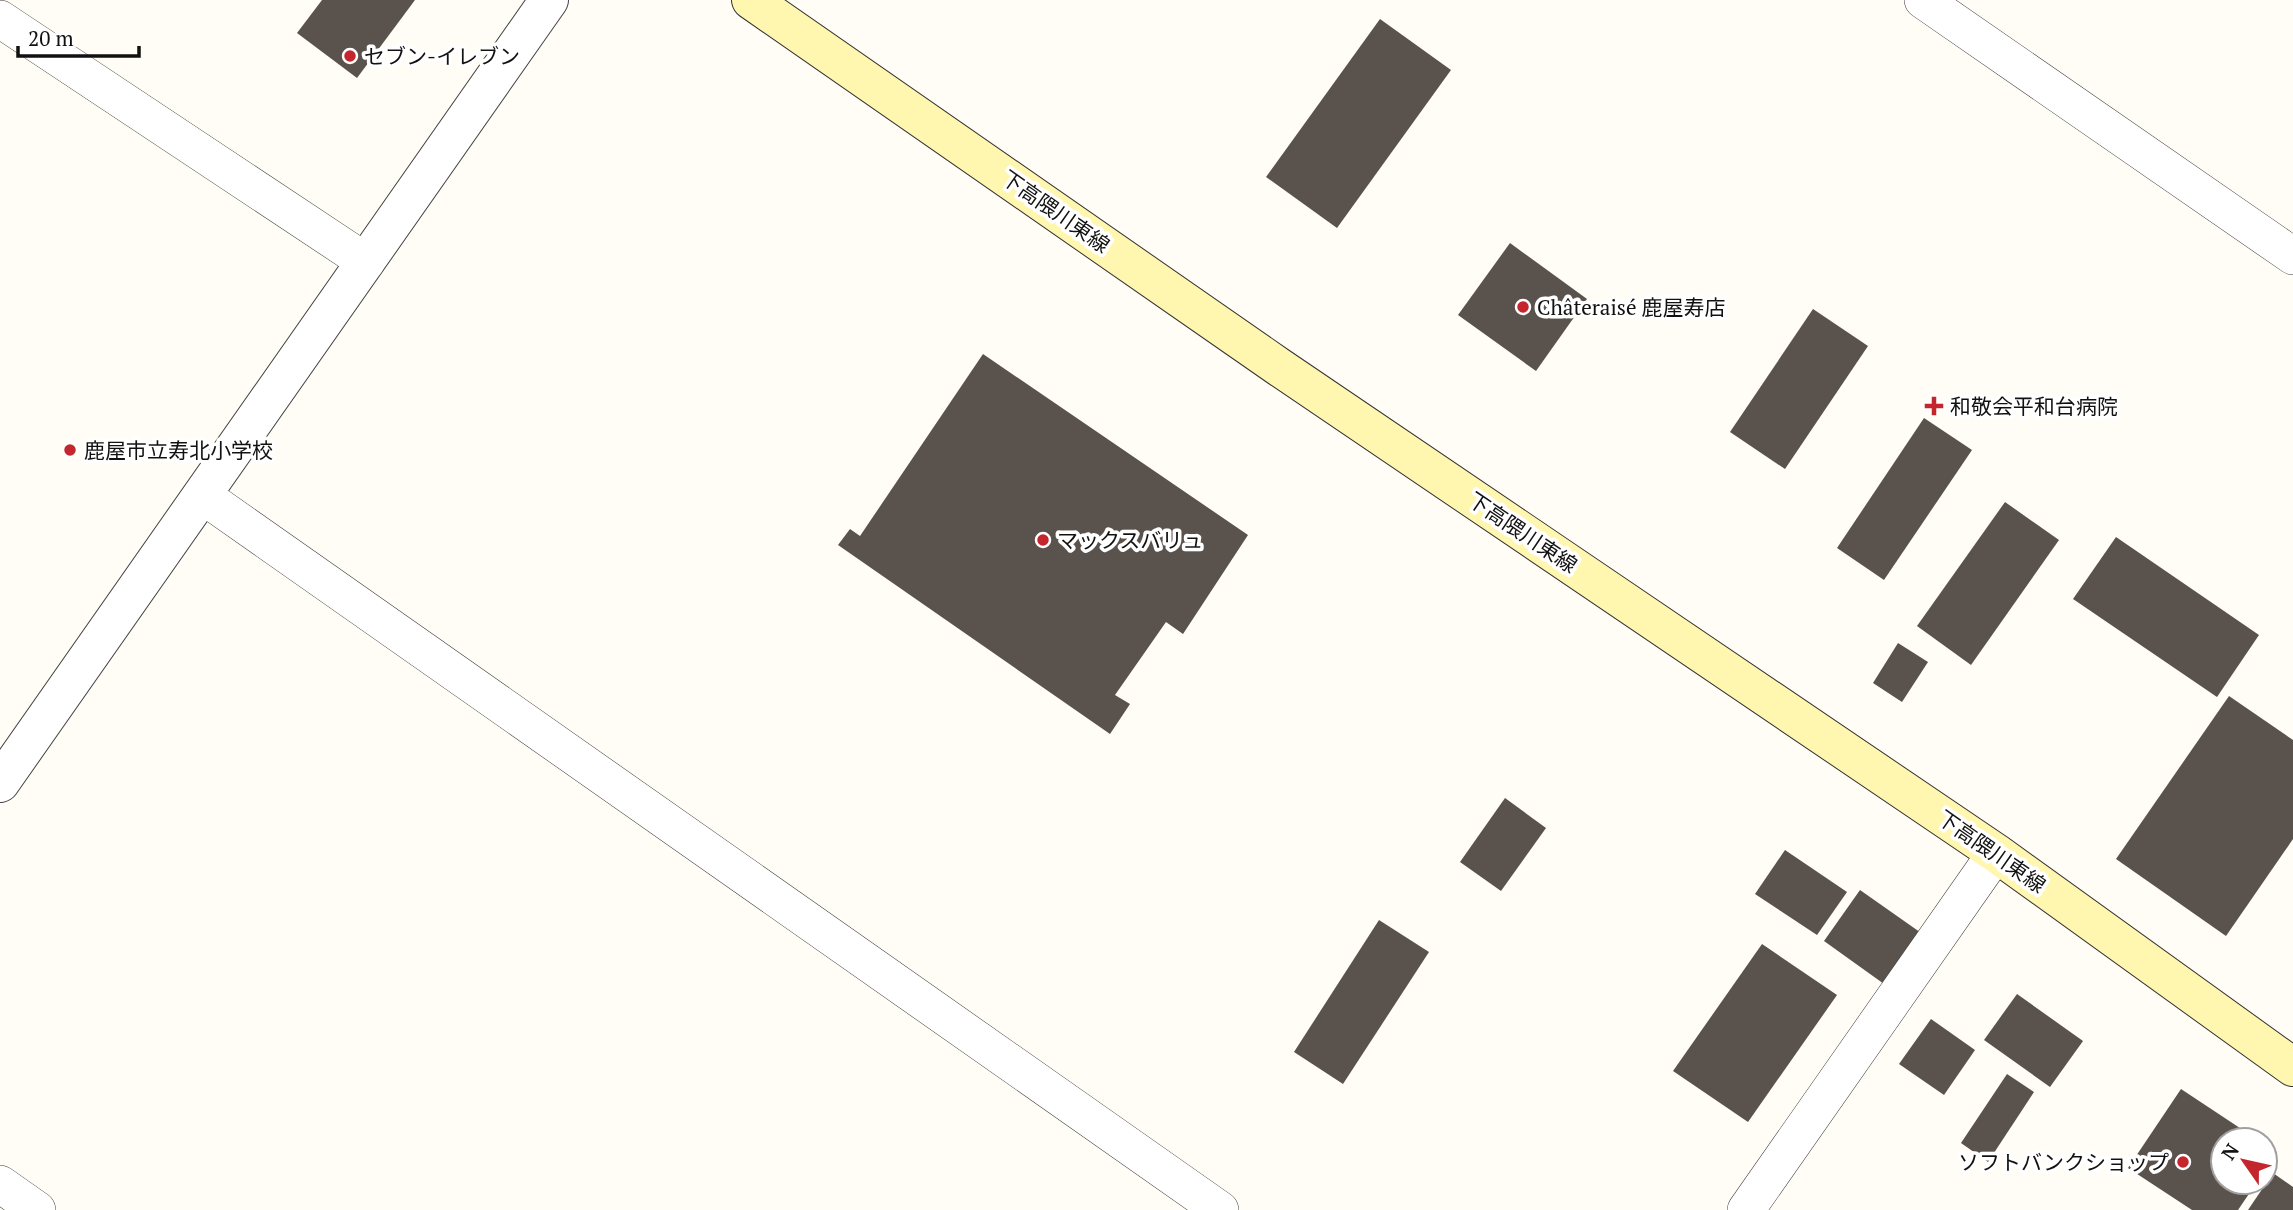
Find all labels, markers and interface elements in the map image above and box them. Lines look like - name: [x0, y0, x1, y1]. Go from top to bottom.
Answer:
- scale bar: [18, 14, 138, 58]
- text: 20 m: [28, 24, 74, 52]
- place label: セブン-イレブン: [364, 42, 520, 70]
- marker: セブン-イレブン: [342, 48, 358, 64]
- street label: 下高隈川東線: [996, 163, 1116, 259]
- place label: Châteraisé 鹿屋寿店: [1537, 293, 1726, 321]
- marker: Châteraisé 鹿屋寿店: [1515, 299, 1531, 315]
- place label: 和敬会平和台病院: [1950, 392, 2118, 420]
- marker: 和敬会平和台病院: [1924, 396, 1944, 416]
- place label: 鹿屋市立寿北小学校: [84, 436, 273, 464]
- marker: 鹿屋市立寿北小学校: [62, 442, 78, 458]
- street label: 下高隈川東線: [1463, 485, 1583, 579]
- place label: マックスバリュ: [1057, 526, 1203, 554]
- marker: マックスバリュ: [1035, 532, 1051, 548]
- street label: 下高隈川東線: [1932, 803, 2052, 899]
- north arrow: [2209, 1126, 2279, 1196]
- text: N: [2215, 1138, 2244, 1164]
- place label: ソフトバンクショップ: [1958, 1148, 2169, 1176]
- marker: ソフトバンクショップ: [2175, 1154, 2191, 1170]

